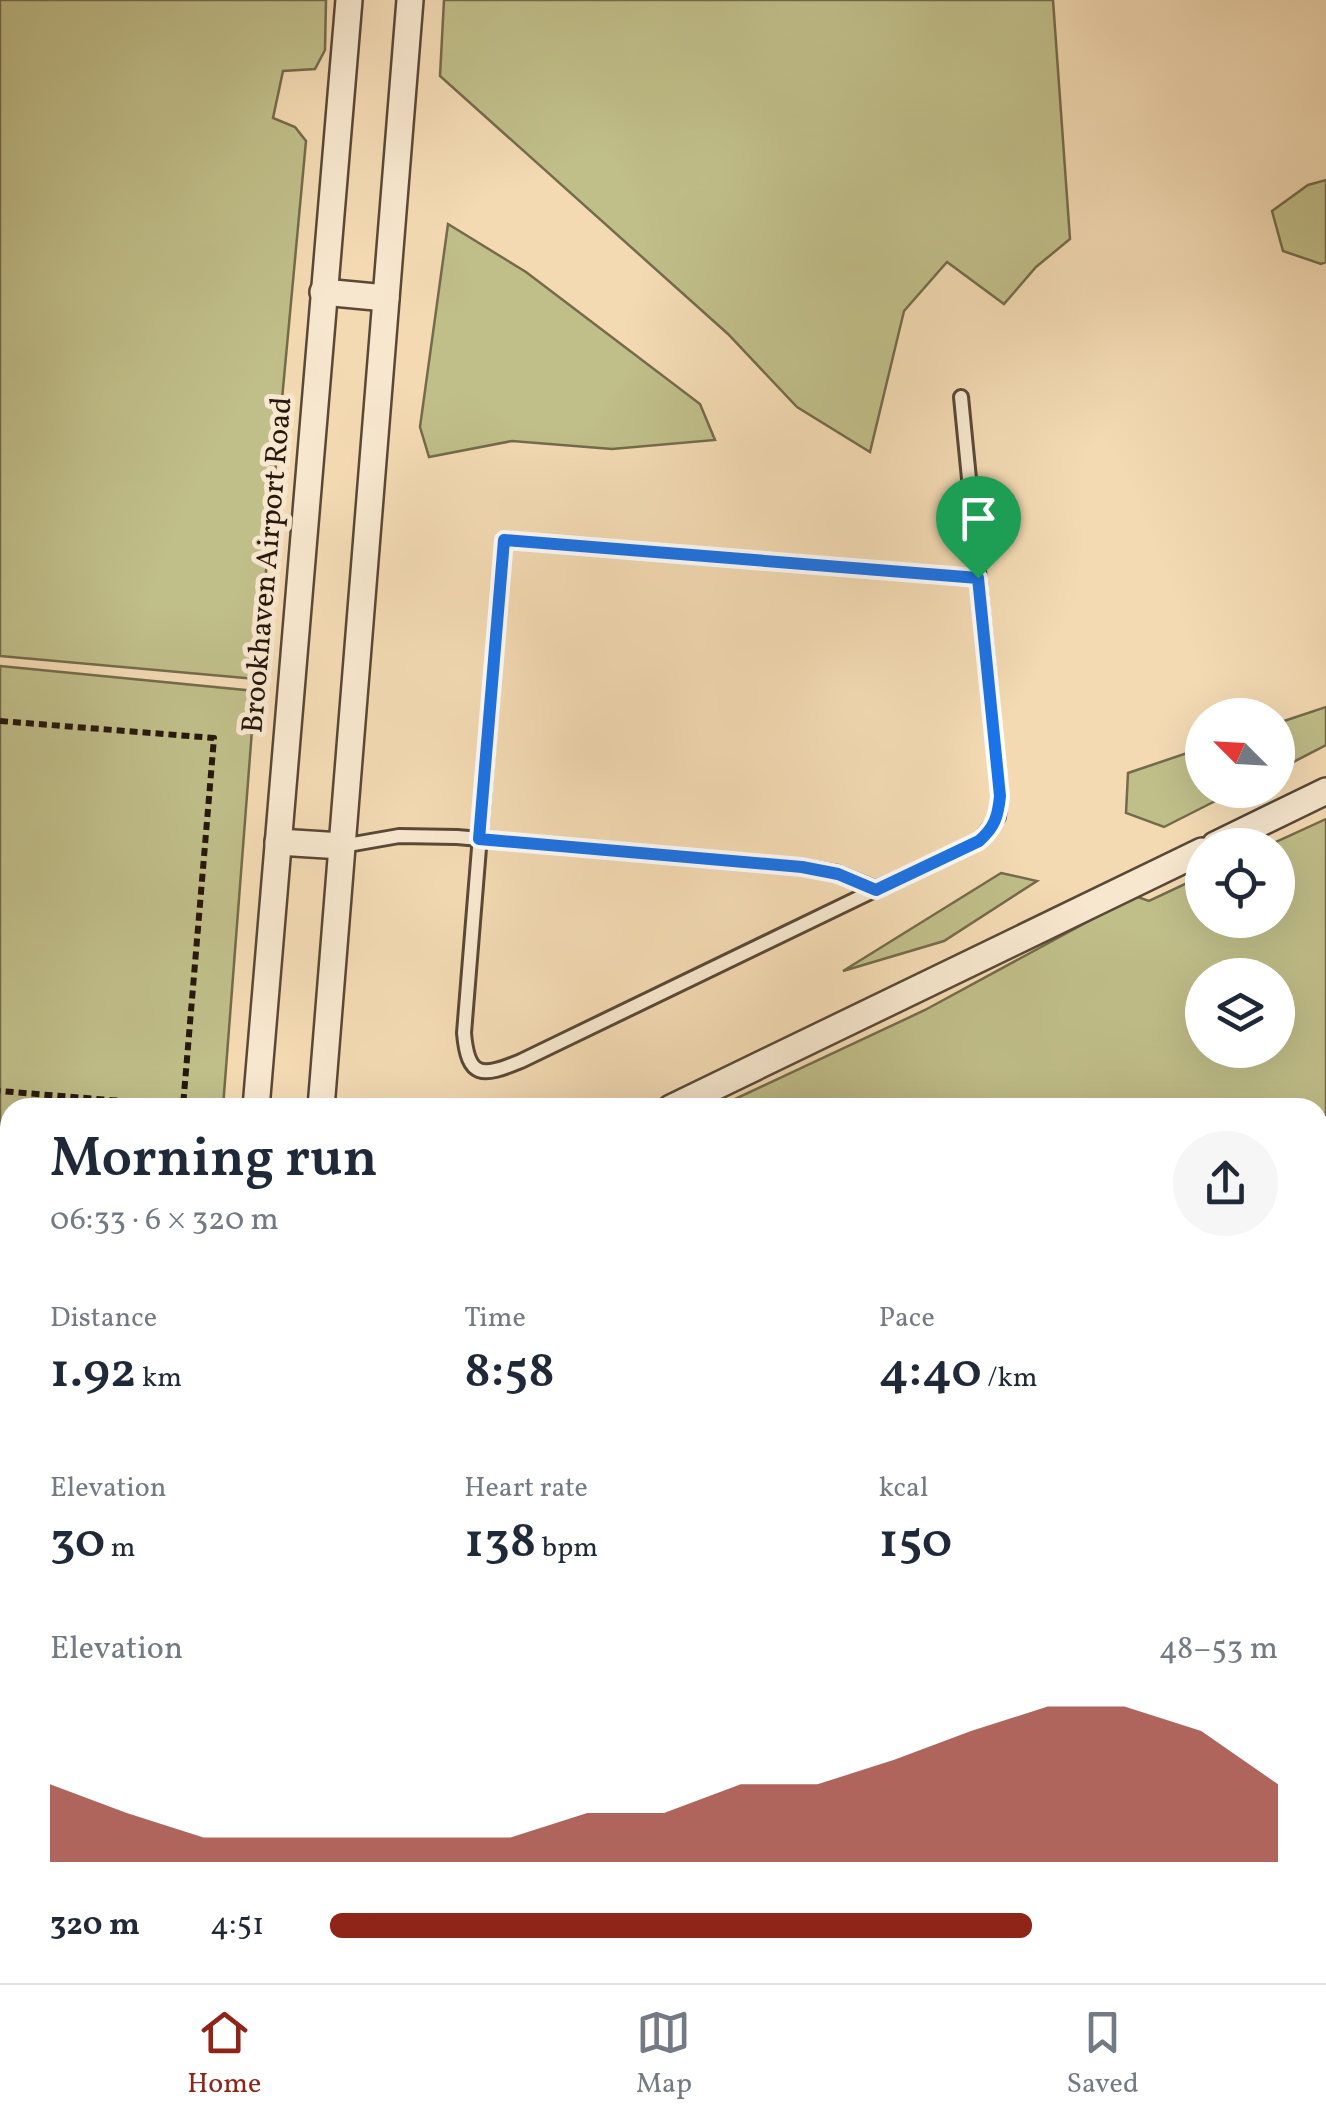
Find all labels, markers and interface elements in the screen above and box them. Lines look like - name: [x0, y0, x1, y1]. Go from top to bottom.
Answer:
- street label: Brookhaven Airport Road: [232, 395, 304, 735]
- pin: [936, 476, 1021, 579]
- icon: arrive: [951, 491, 1006, 546]
- north arrow: [1185, 698, 1295, 808]
- map controls: [1185, 698, 1295, 1068]
- button: locate: [1185, 828, 1295, 938]
- button: layers: [1185, 958, 1295, 1068]
- text: Morning run: [50, 1123, 378, 1199]
- button: share: [1173, 1131, 1278, 1236]
- text: 06:33 · 6 × 320 m: [50, 1199, 279, 1243]
- text: Distance: [50, 1299, 157, 1338]
- text: Time: [464, 1299, 526, 1338]
- text: Pace: [879, 1299, 935, 1338]
- text: 1.92: [50, 1338, 136, 1408]
- text: 8:58: [464, 1338, 555, 1408]
- text: 4:40: [879, 1338, 982, 1408]
- text: km: [136, 1359, 182, 1398]
- text: /km: [982, 1359, 1038, 1398]
- text: Elevation: [50, 1469, 166, 1508]
- text: Heart rate: [464, 1469, 588, 1508]
- text: kcal: [879, 1469, 928, 1508]
- text: 30: [50, 1508, 105, 1578]
- text: 138: [464, 1508, 536, 1578]
- text: 150: [879, 1508, 952, 1578]
- text: m: [105, 1529, 136, 1568]
- text: bpm: [536, 1529, 598, 1568]
- text: Elevation: [50, 1628, 183, 1672]
- text: 48–53 m: [1159, 1628, 1278, 1672]
- text: 320 m: [50, 1904, 140, 1948]
- text: 4:51: [210, 1904, 264, 1948]
- tab: Home: [187, 2005, 261, 2104]
- tab: Map: [636, 2005, 692, 2104]
- tab: Saved: [1067, 2005, 1139, 2104]

